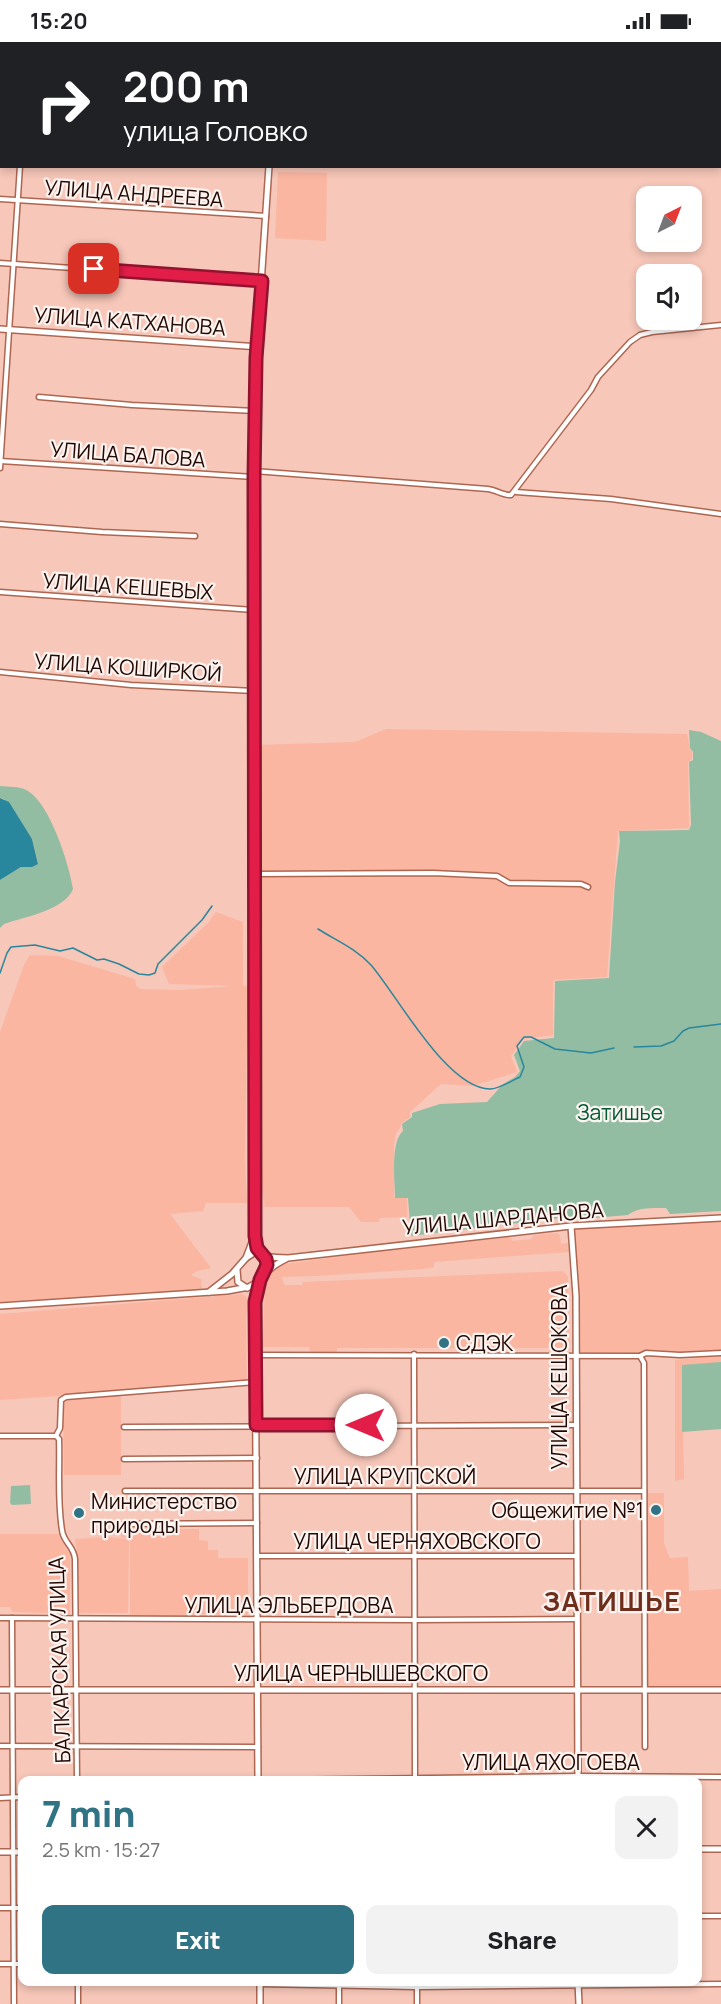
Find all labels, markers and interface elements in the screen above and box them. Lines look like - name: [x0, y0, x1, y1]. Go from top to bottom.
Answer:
- text: 15:20: [30, 6, 88, 36]
- text: 200 m: [123, 57, 249, 115]
- icon: right: [24, 66, 102, 144]
- text: улица Головко: [123, 112, 308, 149]
- street label: УЛИЦА АНДРЕЕВА: [44, 173, 224, 213]
- north arrow: [636, 186, 702, 252]
- map controls: [636, 186, 702, 330]
- pin: [68, 243, 119, 294]
- icon: arrive: [77, 252, 110, 285]
- button: sound: [636, 264, 702, 330]
- street label: УЛИЦА КАТХАНОВА: [33, 300, 227, 342]
- street label: УЛИЦА БАЛОВА: [49, 435, 207, 473]
- street label: УЛИЦА КЕШЕВЫХ: [42, 566, 214, 606]
- street label: УЛИЦА КОШИРКОЙ: [33, 646, 223, 688]
- park label: Затишье: [577, 1098, 663, 1126]
- street label: УЛИЦА ШАРДАНОВА: [401, 1195, 605, 1241]
- street label: УЛИЦА КЕШОКОВА: [545, 1284, 573, 1470]
- place label: СДЭК: [456, 1329, 514, 1357]
- marker: СДЭК: [437, 1336, 451, 1350]
- position arrow: [334, 1393, 398, 1457]
- street label: УЛИЦА КРУПСКОЙ: [294, 1462, 476, 1490]
- place label: Министерство природы: [91, 1487, 237, 1539]
- place label: Общежитие №1: [491, 1496, 644, 1524]
- marker: Общежитие №1: [649, 1503, 663, 1517]
- marker: Министерство природы: [72, 1506, 86, 1520]
- street label: УЛИЦА ЧЕРНЯХОВСКОГО: [293, 1527, 541, 1555]
- street label: БАЛКАРСКАЯ УЛИЦА: [41, 1556, 77, 1764]
- district label: ЗАТИШЬЕ: [542, 1582, 682, 1619]
- street label: УЛИЦА ЭЛЬБЕРДОВА: [185, 1591, 393, 1619]
- street label: УЛИЦА ЧЕРНЫШЕВСКОГО: [234, 1659, 488, 1687]
- street label: УЛИЦА ЯХОГОЕВА: [462, 1748, 640, 1776]
- text: 7 min: [42, 1789, 135, 1838]
- button: close: [615, 1796, 678, 1859]
- text: 2.5 km · 15:27: [42, 1836, 160, 1863]
- button: Exit: [42, 1905, 354, 1974]
- button: Share: [366, 1905, 678, 1974]

